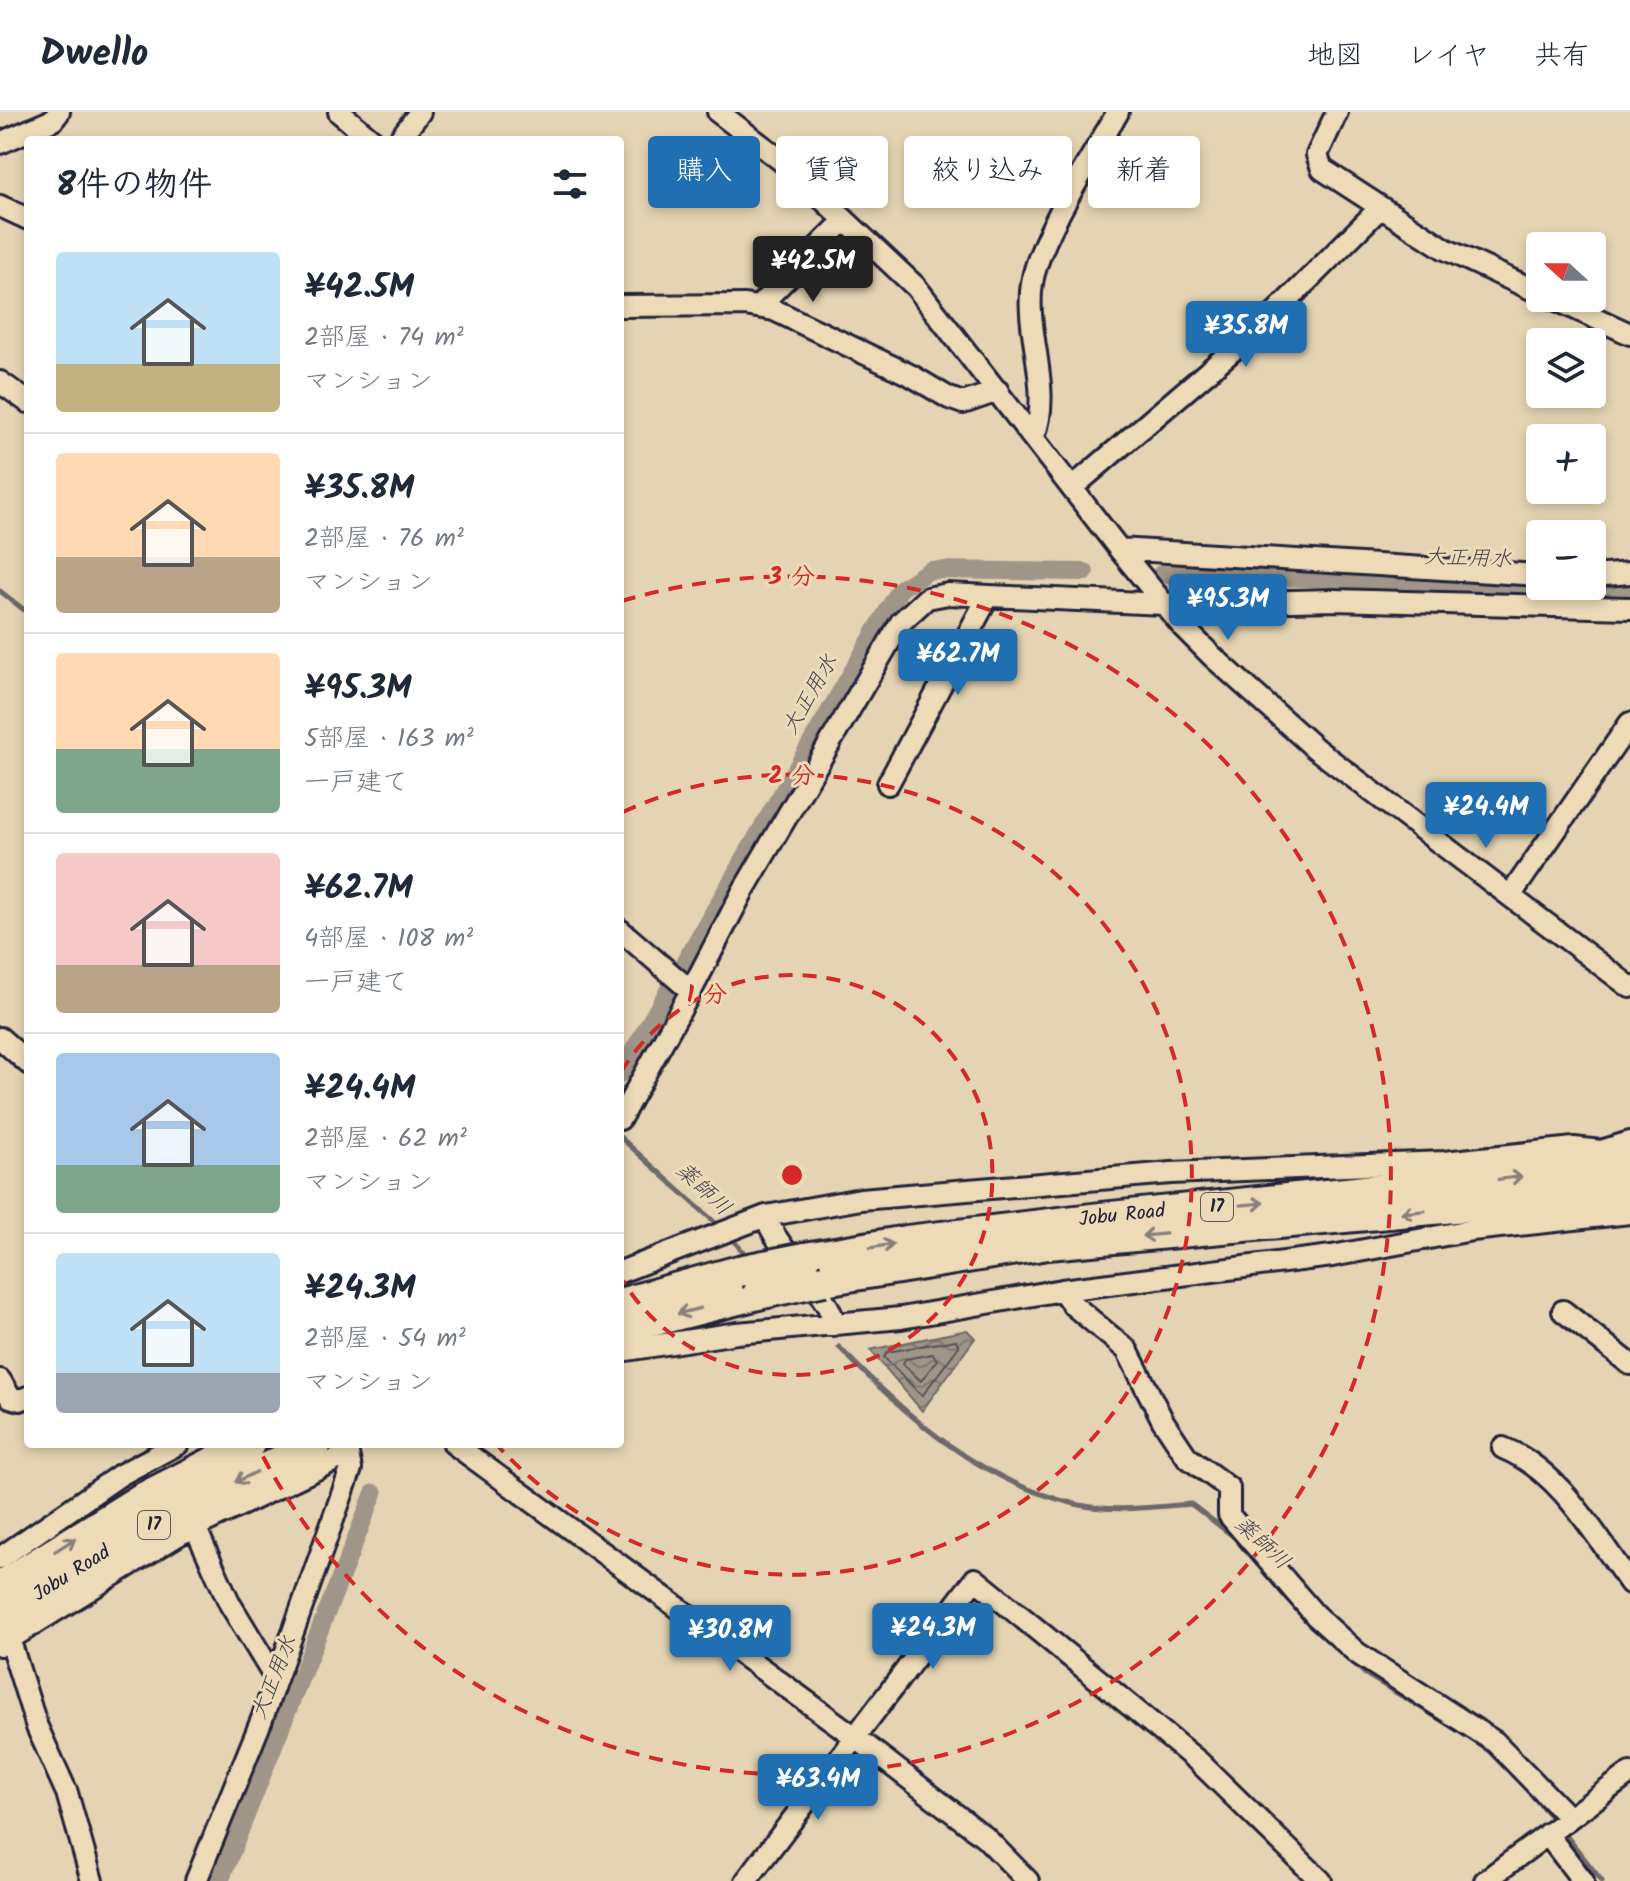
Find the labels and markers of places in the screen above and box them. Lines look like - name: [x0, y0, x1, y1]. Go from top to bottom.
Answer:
- pin: ¥42.5M: [748, 236, 878, 304]
- pin: ¥35.8M: [1181, 301, 1311, 369]
- pin: ¥95.3M: [1163, 574, 1293, 642]
- pin: ¥62.7M: [893, 629, 1023, 697]
- pin: ¥24.4M: [1421, 782, 1551, 850]
- centre of rings: [778, 1161, 806, 1189]
- pin: ¥24.3M: [868, 1603, 998, 1671]
- pin: ¥30.8M: [665, 1605, 795, 1673]
- pin: ¥63.4M: [753, 1754, 883, 1822]

